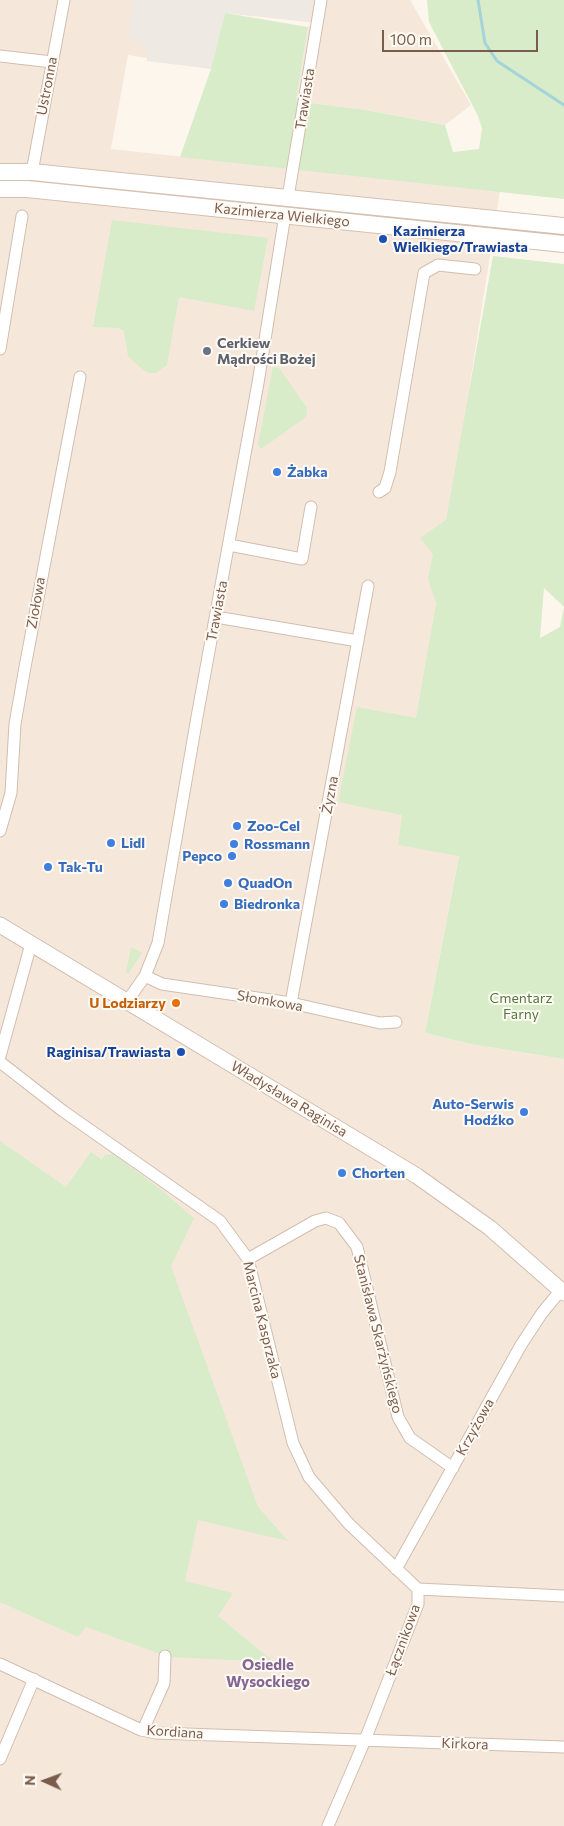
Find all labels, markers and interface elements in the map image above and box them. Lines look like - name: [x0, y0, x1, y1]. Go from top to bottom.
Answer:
- scale bar: [384, 20, 540, 52]
- text: 100 m: [390, 30, 432, 48]
- street label: Ustronna: [33, 55, 61, 117]
- street label: Trawiasta: [292, 67, 318, 131]
- street label: Kazimierza Wielkiego: [213, 200, 351, 230]
- place label: Kazimierza Wielkiego/Trawiasta: [393, 223, 528, 256]
- marker: Kazimierza Wielkiego/Trawiasta: [377, 233, 389, 245]
- place label: Cerkiew Mądrości Bożej: [217, 335, 316, 368]
- marker: Cerkiew Mądrości Bożej: [201, 345, 213, 357]
- place label: Żabka: [287, 464, 328, 480]
- marker: Żabka: [271, 466, 283, 478]
- street label: Ziołowa: [23, 576, 49, 630]
- street label: Trawiasta: [203, 579, 231, 643]
- street label: Żyzna: [318, 775, 342, 815]
- place label: Zoo-Cel: [247, 818, 300, 834]
- marker: Zoo-Cel: [231, 820, 243, 832]
- place label: Lidl: [121, 835, 145, 851]
- place label: Rossmann: [244, 836, 310, 852]
- marker: Lidl: [105, 837, 117, 849]
- marker: Rossmann: [228, 838, 240, 850]
- place label: Pepco: [182, 848, 222, 864]
- marker: Pepco: [226, 850, 238, 862]
- place label: Tak-Tu: [58, 859, 103, 875]
- marker: Tak-Tu: [42, 861, 54, 873]
- place label: QuadOn: [238, 875, 292, 891]
- marker: QuadOn: [222, 877, 234, 889]
- place label: Biedronka: [234, 896, 300, 912]
- marker: Biedronka: [218, 898, 230, 910]
- street label: Słomkowa: [236, 987, 304, 1015]
- park label: Cmentarz Farny: [490, 990, 552, 1022]
- place label: U Lodziarzy: [89, 995, 166, 1011]
- marker: U Lodziarzy: [170, 997, 182, 1009]
- place label: Raginisa/Trawiasta: [47, 1044, 171, 1060]
- marker: Raginisa/Trawiasta: [175, 1046, 187, 1058]
- street label: Władysława Raginisa: [228, 1058, 350, 1140]
- place label: Auto-Serwis Hodźko: [432, 1096, 514, 1128]
- marker: Auto-Serwis Hodźko: [518, 1106, 530, 1118]
- place label: Chorten: [352, 1165, 405, 1181]
- marker: Chorten: [336, 1167, 348, 1179]
- street label: Stanisława Skarżyńskiego: [350, 1253, 406, 1415]
- street label: Marcina Kasprzaka: [239, 1259, 285, 1381]
- street label: Krzyżowa: [452, 1396, 498, 1458]
- street label: Łącznikowa: [382, 1602, 424, 1678]
- district label: Osiedle Wysockiego: [226, 1656, 310, 1691]
- street label: Kordiana: [146, 1722, 204, 1742]
- street label: Kirkora: [441, 1735, 489, 1753]
- north arrow: [20, 1756, 70, 1806]
- text: N: [21, 1775, 38, 1786]

